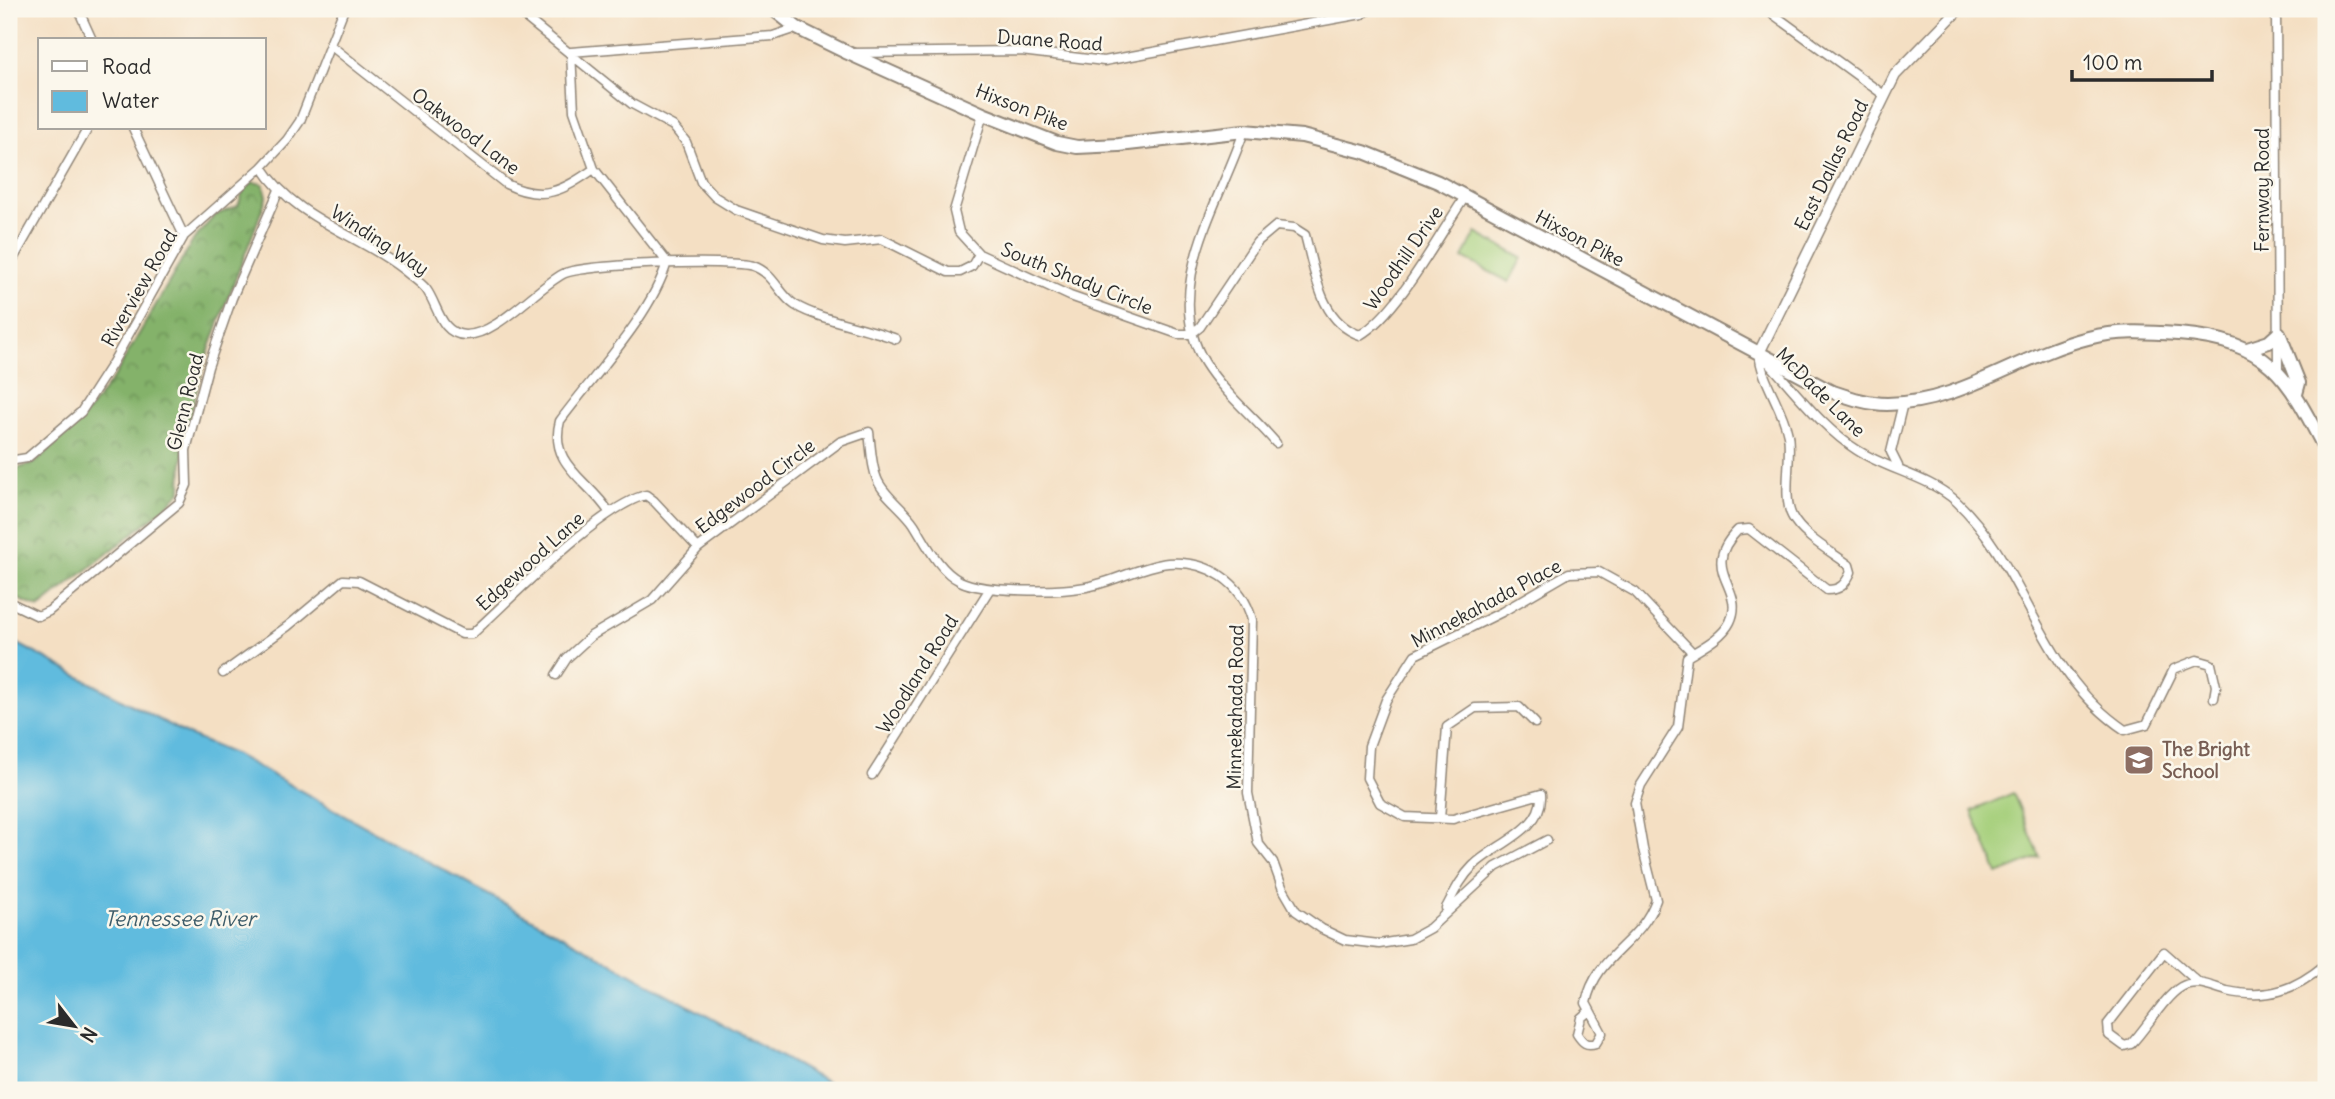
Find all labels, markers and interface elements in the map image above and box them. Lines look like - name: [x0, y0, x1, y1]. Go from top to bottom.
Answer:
- street label: Duane Road: [996, 24, 1104, 56]
- legend: [38, 38, 266, 130]
- scale bar: [2072, 38, 2212, 82]
- text: 100 m: [2083, 49, 2142, 76]
- text: Road: [102, 53, 151, 80]
- street label: Hixson Pike: [972, 78, 1072, 136]
- street label: Oakwood Lane: [407, 82, 525, 180]
- text: Water: [102, 87, 160, 114]
- street label: East Dallas Road: [1789, 96, 1873, 234]
- street label: Fernway Road: [2250, 128, 2274, 252]
- street label: Winding Way: [326, 199, 434, 281]
- street label: Woodhill Drive: [1358, 201, 1448, 315]
- street label: Hixson Pike: [1531, 205, 1629, 271]
- street label: Riverview Road: [96, 225, 182, 351]
- street label: South Shady Circle: [998, 237, 1156, 319]
- street label: McDade Lane: [1771, 342, 1871, 442]
- street label: Glenn Road: [161, 351, 209, 453]
- street label: Edgewood Circle: [691, 433, 819, 539]
- street label: Edgewood Lane: [471, 506, 589, 616]
- street label: Minnekahada Place: [1407, 553, 1565, 653]
- street label: Woodland Road: [871, 610, 963, 738]
- street label: Minnekahada Road: [1222, 624, 1248, 790]
- place label: The Bright School: [2162, 737, 2251, 783]
- school or university icon: The Bright School: [2122, 743, 2156, 777]
- water label: Tennessee River: [104, 905, 258, 932]
- north arrow: [38, 990, 108, 1060]
- text: N: [75, 1023, 102, 1047]

